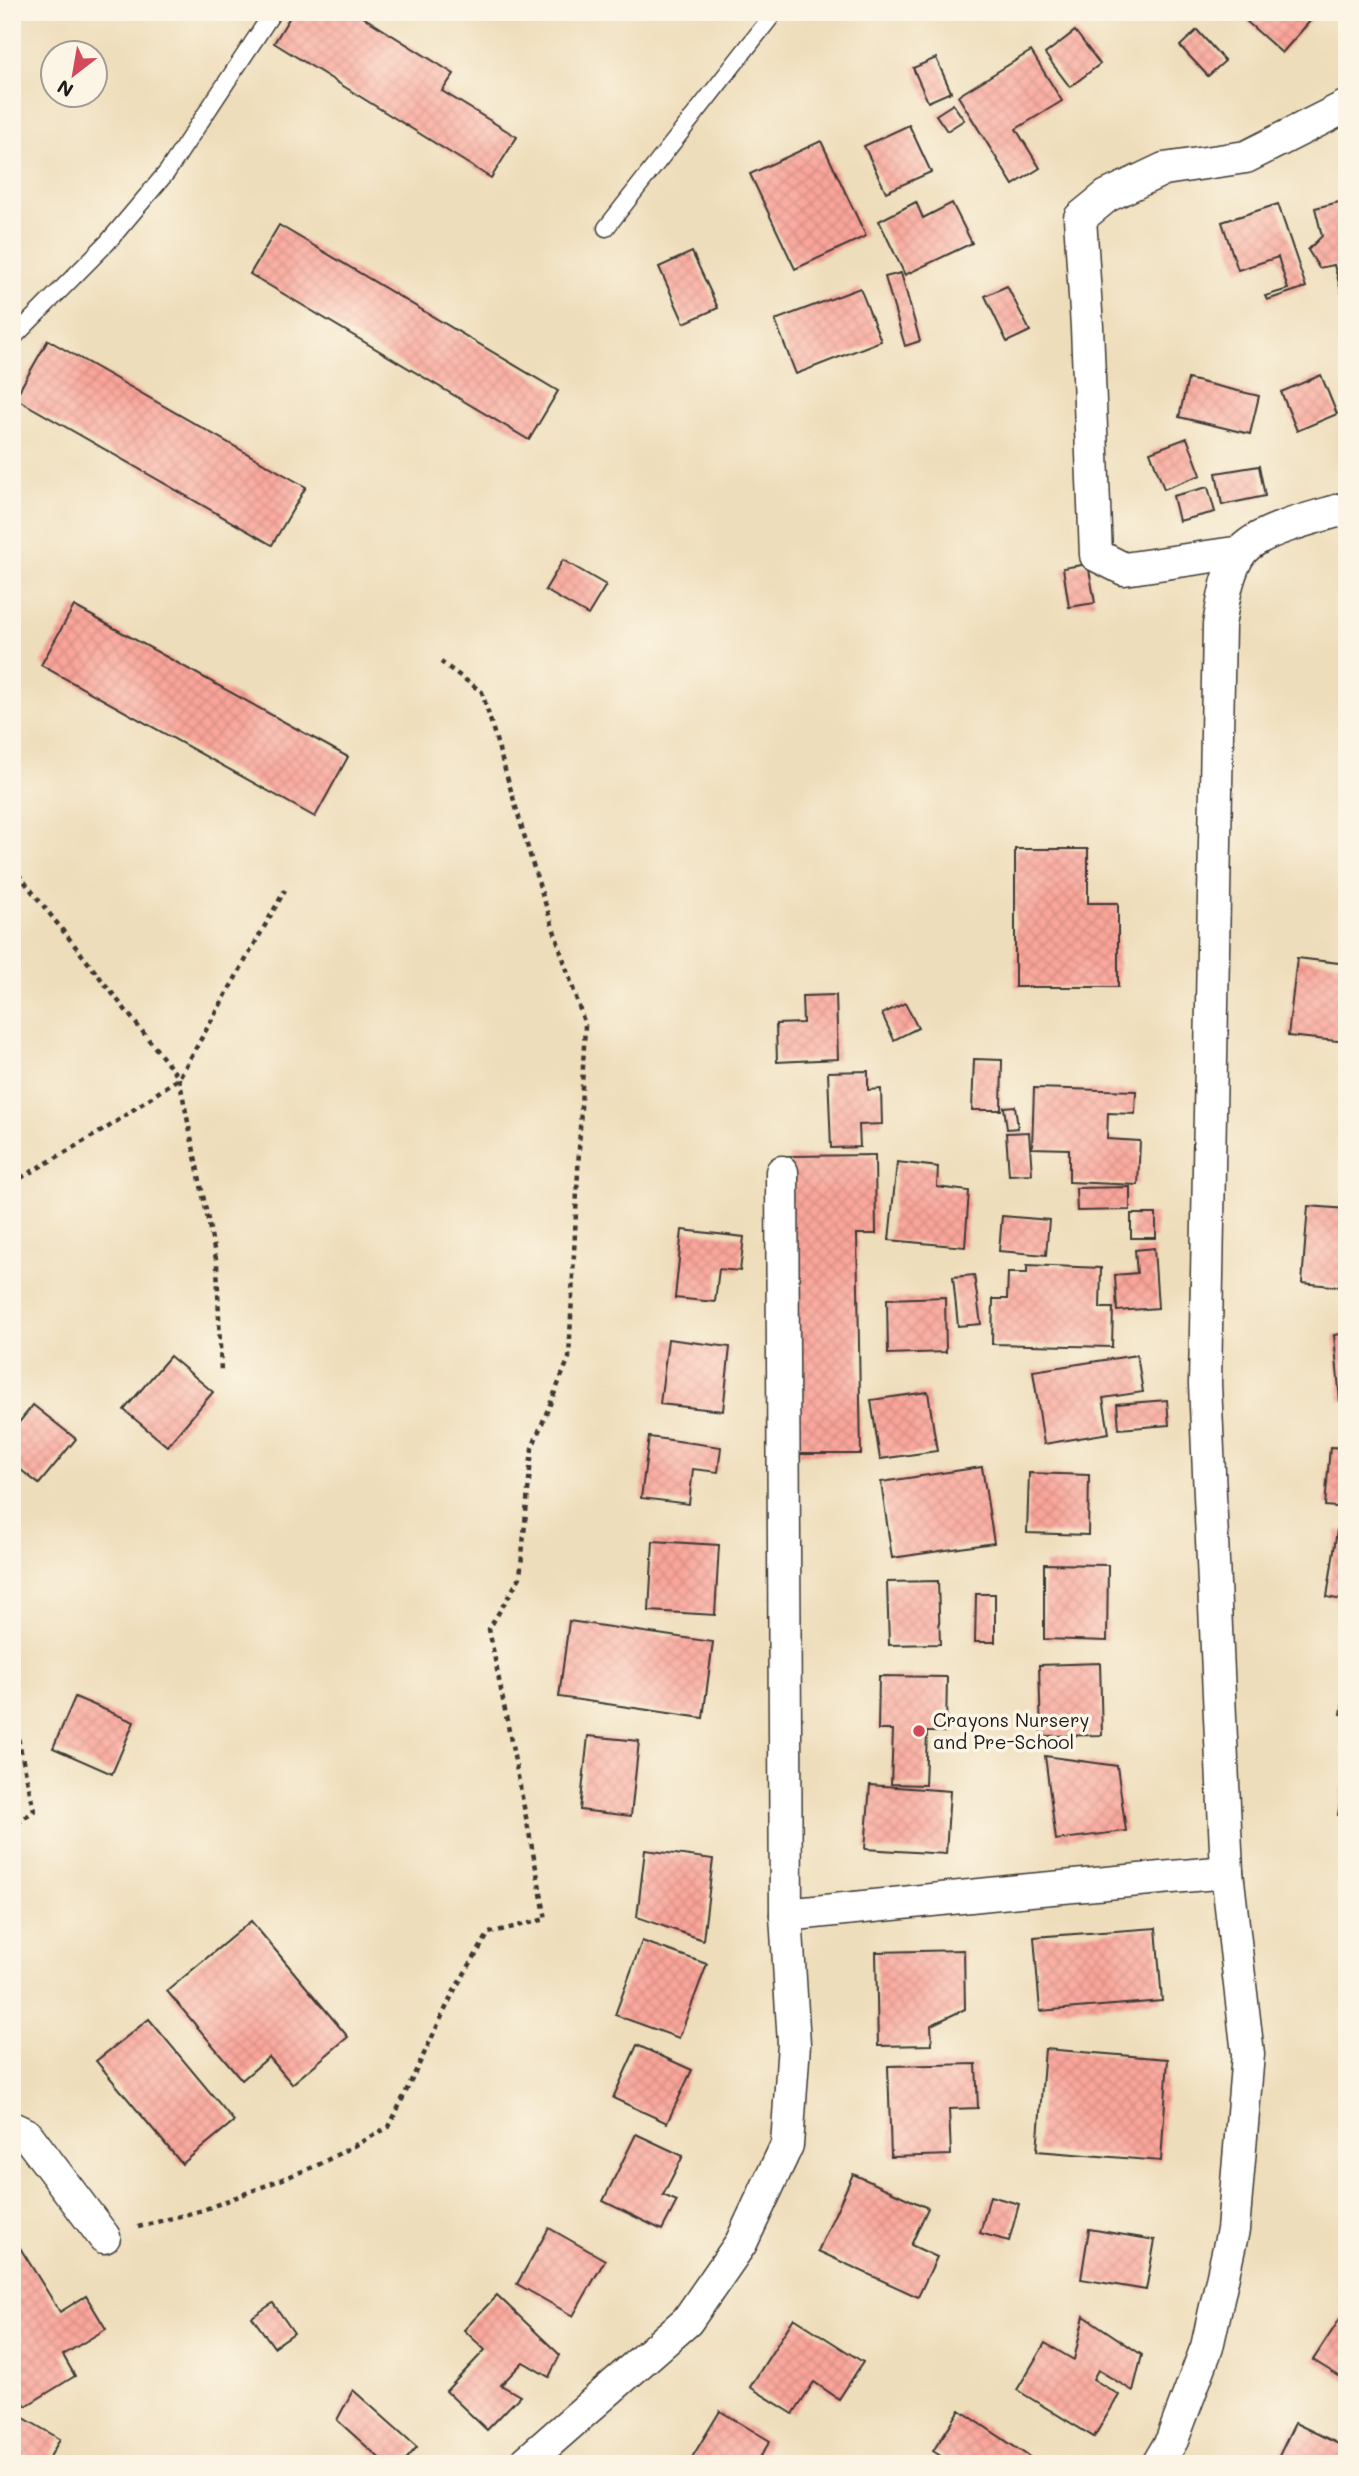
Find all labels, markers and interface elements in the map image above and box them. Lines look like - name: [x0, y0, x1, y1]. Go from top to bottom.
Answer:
- north arrow: [38, 38, 108, 108]
- text: N: [52, 75, 78, 103]
- place label: Crayons Nursery and Pre-School: [933, 1707, 1089, 1754]
- marker: Crayons Nursery and Pre-School: [911, 1723, 927, 1739]

